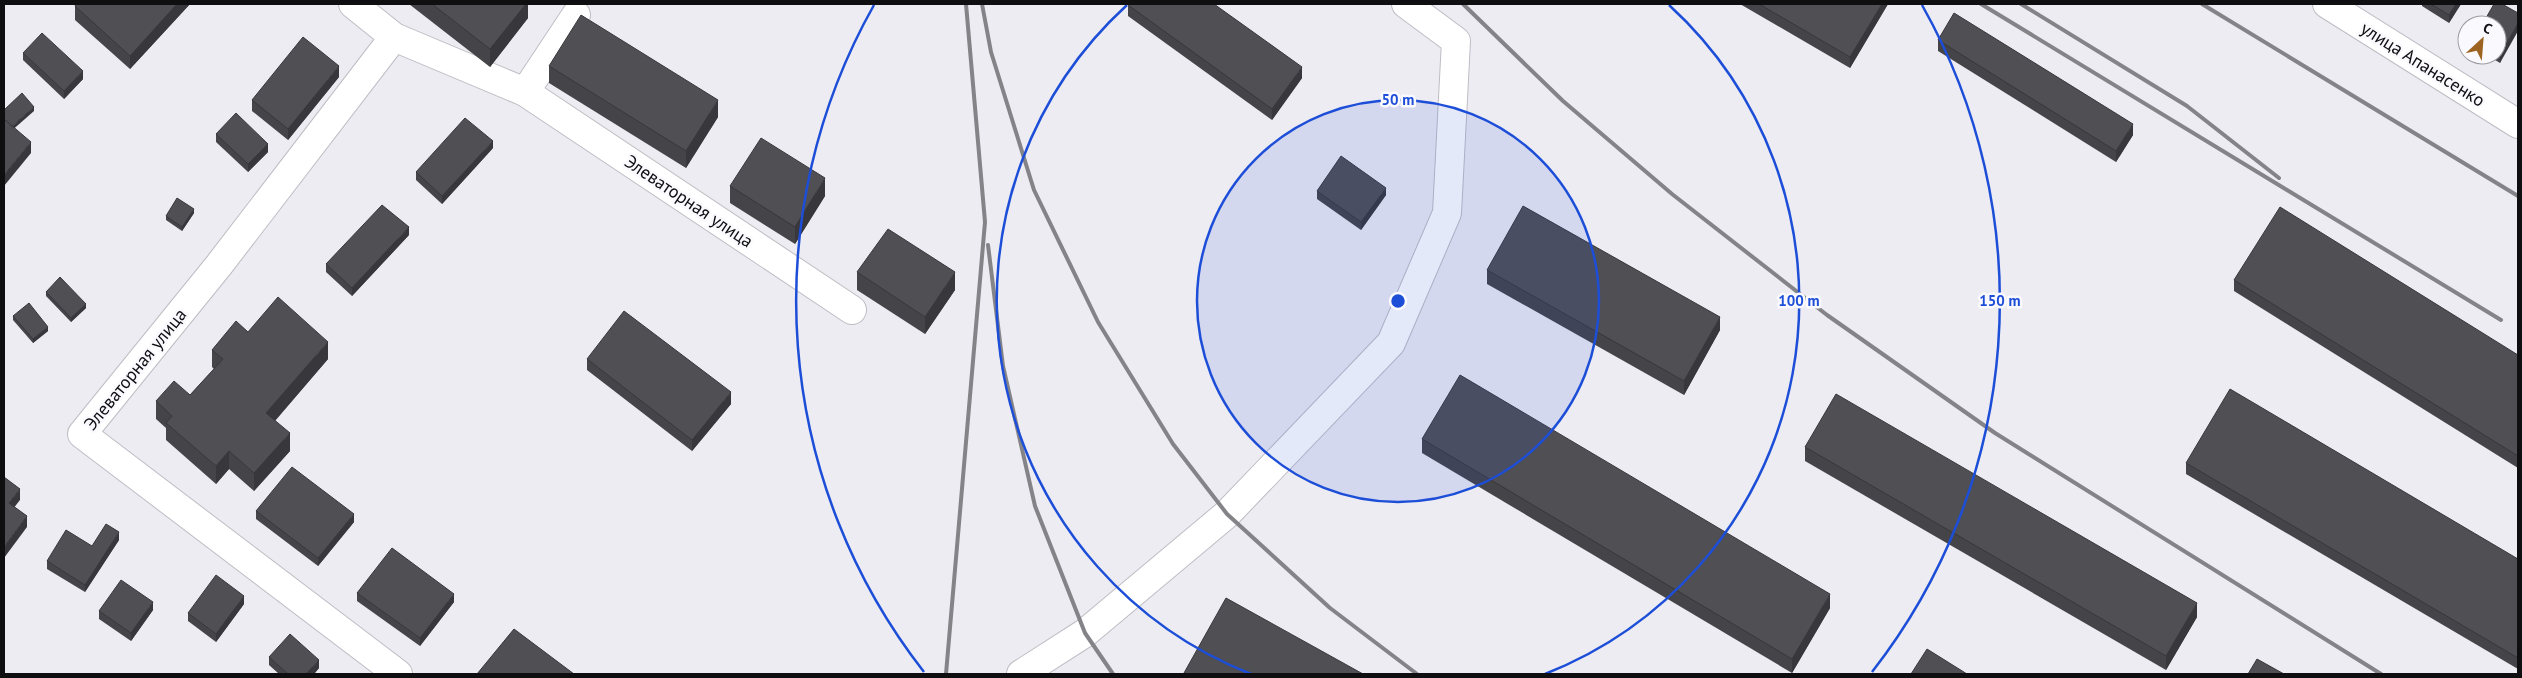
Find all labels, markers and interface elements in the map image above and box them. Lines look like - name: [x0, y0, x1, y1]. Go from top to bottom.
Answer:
- north arrow: [2457, 15, 2507, 65]
- street label: улица Апанасенко: [2357, 17, 2489, 111]
- text: С: [2480, 19, 2495, 38]
- text: 50 m: [1382, 90, 1414, 109]
- street label: Элеваторная улица: [620, 150, 758, 252]
- text: 100 m: [1778, 291, 1820, 310]
- text: 150 m: [1979, 291, 2021, 310]
- centre of rings: [1389, 292, 1407, 310]
- street label: Элеваторная улица: [79, 303, 191, 435]

